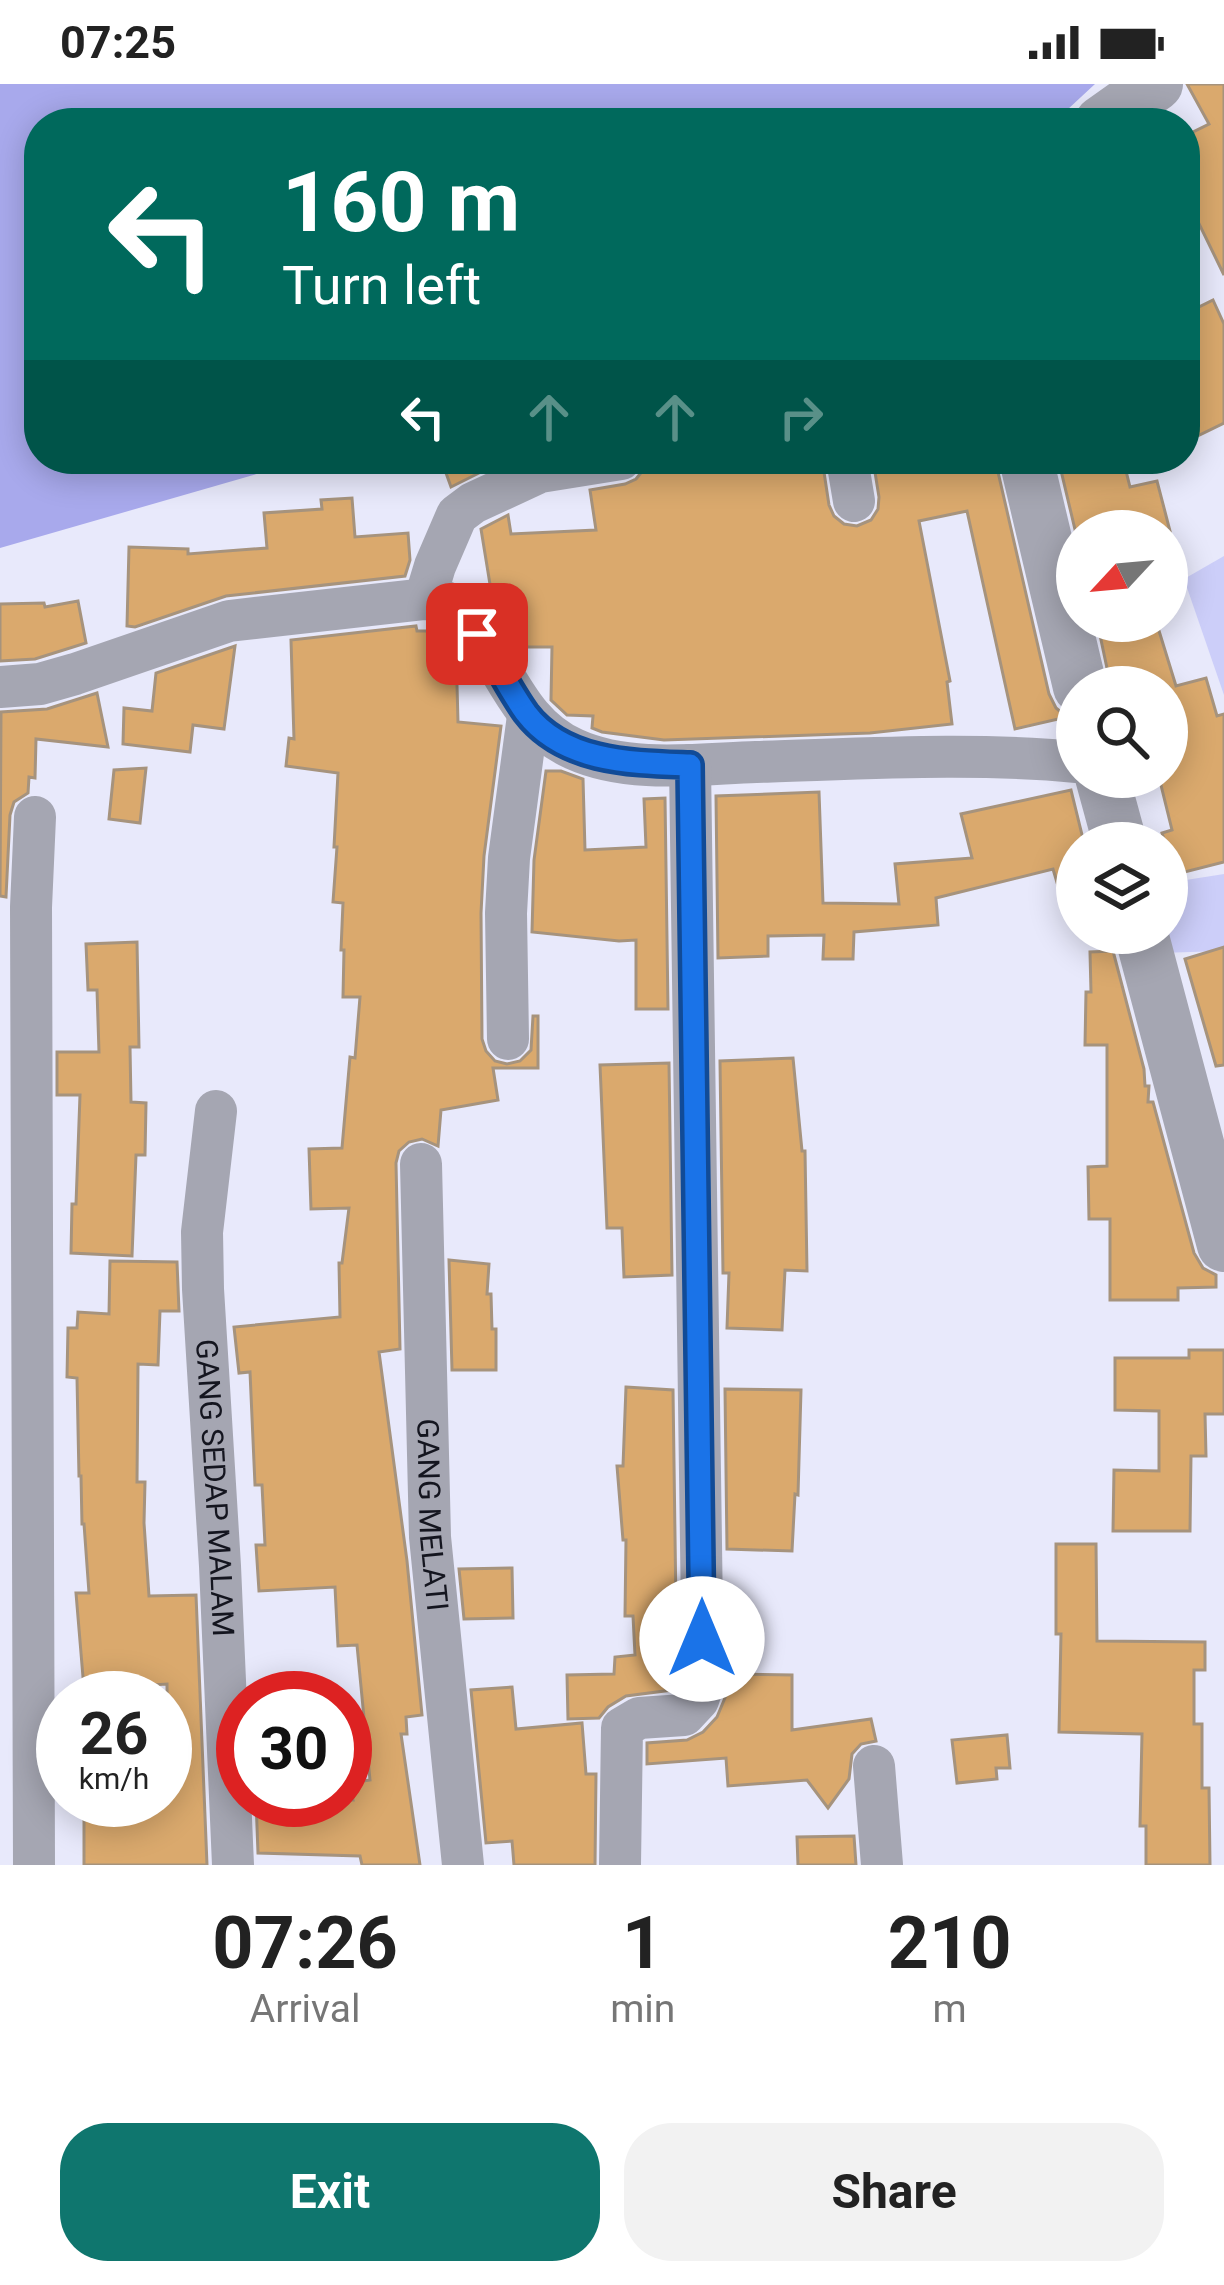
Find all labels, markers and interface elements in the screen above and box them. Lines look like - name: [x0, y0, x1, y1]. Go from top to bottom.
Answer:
- text: 07:25: [60, 16, 176, 69]
- text: 160 m: [282, 153, 520, 252]
- icon: left: [84, 156, 240, 312]
- text: Turn left: [282, 254, 481, 317]
- icon: left: [390, 384, 456, 450]
- icon: ahead: [516, 384, 582, 450]
- icon: ahead: [642, 384, 708, 450]
- icon: right: [768, 384, 834, 450]
- north arrow: [1056, 510, 1188, 642]
- map controls: [1056, 510, 1188, 954]
- pin: [426, 583, 528, 685]
- icon: arrive: [444, 601, 510, 667]
- button: search: [1056, 666, 1188, 798]
- button: layers: [1056, 822, 1188, 954]
- street label: GANG SEDAP MALAM: [189, 1338, 241, 1637]
- street label: GANG MELATI: [410, 1418, 455, 1613]
- position arrow: [639, 1576, 765, 1702]
- speed limit sign: 30: [216, 1671, 372, 1827]
- text: 26: [80, 1698, 148, 1769]
- text: km/h: [79, 1761, 149, 1796]
- text: 07:26: [212, 1901, 398, 1986]
- text: 1: [622, 1901, 663, 1986]
- text: 210: [888, 1901, 1012, 1986]
- text: Arrival: [250, 1986, 360, 2032]
- text: min: [610, 1986, 675, 2032]
- text: m: [933, 1986, 967, 2032]
- button: Exit: [60, 2123, 600, 2261]
- button: Share: [624, 2123, 1164, 2261]

